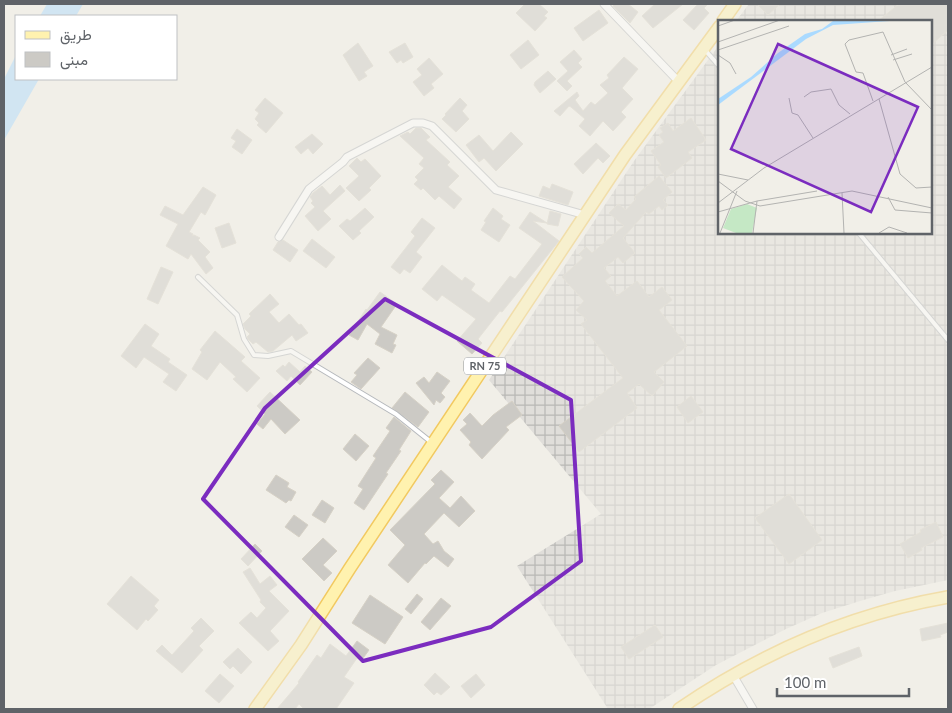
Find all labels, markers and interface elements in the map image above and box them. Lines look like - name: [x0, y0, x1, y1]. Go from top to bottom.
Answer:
- legend: [15, 15, 178, 80]
- inset map: [718, 20, 932, 234]
- text: طريق: [60, 25, 92, 45]
- text: مبنى: [60, 50, 88, 70]
- road number: RN 75: [464, 358, 506, 374]
- scale bar: [777, 666, 910, 698]
- text: 100 m: [784, 673, 826, 691]

